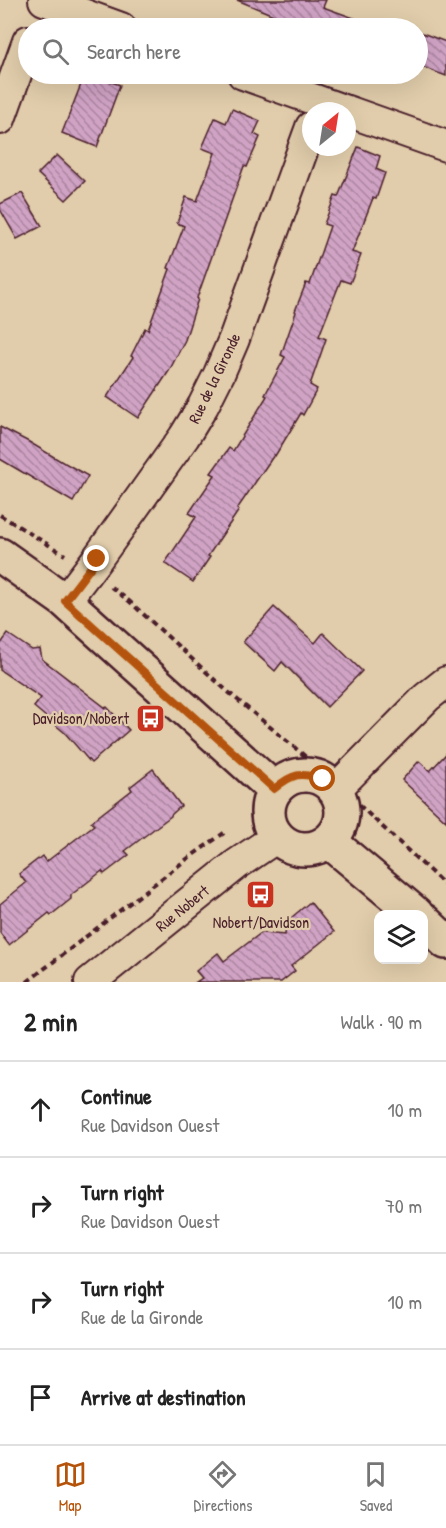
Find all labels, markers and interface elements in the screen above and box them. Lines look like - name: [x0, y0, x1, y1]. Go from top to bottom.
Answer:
- search box: [18, 18, 428, 84]
- icon: search: [39, 35, 72, 68]
- text: Search here: [87, 36, 181, 66]
- north arrow: [302, 102, 356, 156]
- street label: Rue de la Gironde: [183, 329, 246, 427]
- route end: [83, 545, 109, 571]
- bus stop icon: Davidson/Nobert: [134, 702, 166, 734]
- place label: Davidson/Nobert: [33, 707, 129, 729]
- route start: [309, 765, 335, 791]
- bus stop icon: Nobert/Davidson: [245, 878, 277, 910]
- street label: Rue Nobert: [150, 879, 214, 936]
- map controls: [374, 910, 428, 964]
- button: layers: [374, 910, 428, 964]
- place label: Nobert/Davidson: [213, 911, 309, 933]
- text: 2 min: [24, 1004, 77, 1039]
- text: Walk · 90 m: [341, 1008, 422, 1035]
- text: Continue: [81, 1081, 152, 1111]
- icon: ahead: [24, 1093, 57, 1126]
- text: 10 m: [388, 1096, 422, 1123]
- text: Rue Davidson Ouest: [81, 1111, 219, 1138]
- text: Turn right: [81, 1177, 164, 1207]
- icon: right: [24, 1189, 57, 1222]
- text: 70 m: [385, 1192, 422, 1219]
- text: Rue Davidson Ouest: [81, 1207, 219, 1234]
- text: Turn right: [81, 1273, 164, 1303]
- icon: right: [24, 1285, 57, 1318]
- text: 10 m: [388, 1288, 422, 1315]
- text: Rue de la Gironde: [81, 1303, 203, 1330]
- icon: arrive: [24, 1381, 57, 1414]
- text: Arrive at destination: [81, 1382, 246, 1412]
- tab: Map: [54, 1458, 87, 1516]
- tab: Directions: [194, 1458, 252, 1516]
- tab: Saved: [359, 1458, 392, 1516]

